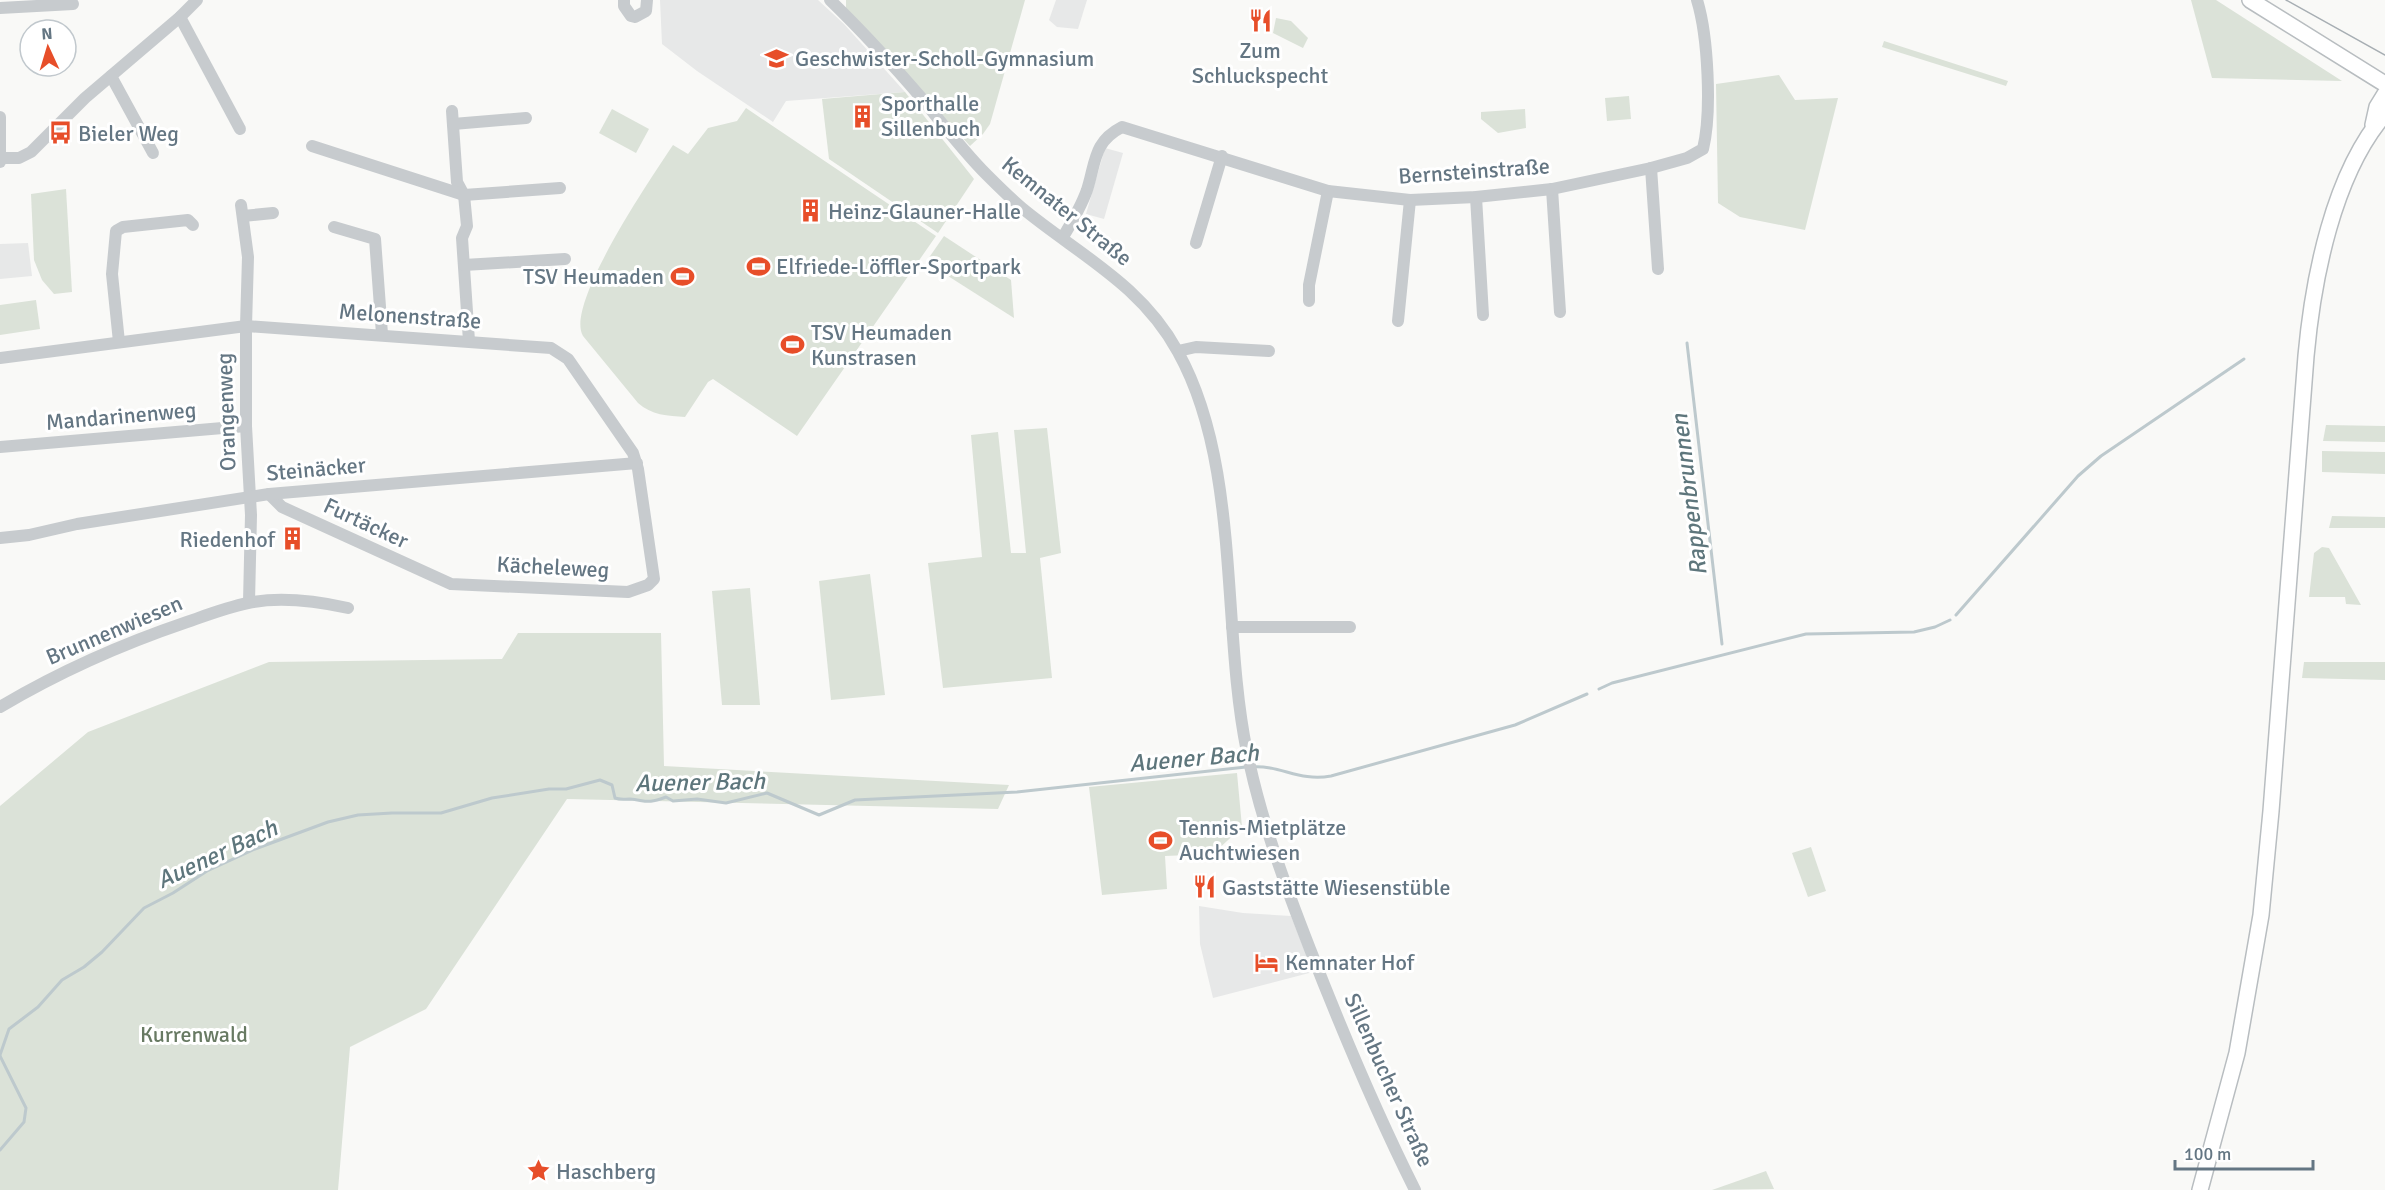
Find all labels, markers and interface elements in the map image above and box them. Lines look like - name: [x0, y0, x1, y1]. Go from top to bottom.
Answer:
- restaurant icon: Zum Schluckspecht: [1247, 8, 1273, 34]
- north arrow: [18, 18, 78, 78]
- text: N: [41, 24, 53, 44]
- place label: Zum Schluckspecht: [1192, 37, 1329, 89]
- school or university icon: Geschwister-Scholl-Gymnasium: [764, 45, 790, 71]
- place label: Geschwister-Scholl-Gymnasium: [795, 45, 1094, 72]
- place label: Sporthalle Sillenbuch: [881, 90, 981, 142]
- building icon: Sporthalle Sillenbuch: [850, 103, 876, 129]
- bus stop icon: Bieler Weg: [47, 120, 73, 146]
- place label: Bieler Weg: [78, 120, 179, 147]
- street label: Kemnater Straße: [997, 150, 1137, 272]
- street label: Bernsteinstraße: [1397, 152, 1551, 190]
- building icon: Heinz-Glauner-Halle: [797, 198, 823, 224]
- place label: Heinz-Glauner-Halle: [828, 198, 1021, 225]
- sports icon: Elfriede-Löffler-Sportpark: [745, 253, 771, 279]
- place label: Elfriede-Löffler-Sportpark: [776, 253, 1021, 280]
- place label: TSV Heumaden: [523, 263, 664, 290]
- sports icon: TSV Heumaden: [669, 263, 695, 289]
- street label: Melonenstraße: [338, 298, 482, 334]
- place label: TSV Heumaden Kunstrasen: [811, 319, 952, 371]
- sports icon: TSV Heumaden Kunstrasen: [780, 332, 806, 358]
- street label: Orangenweg: [210, 353, 242, 471]
- street label: Mandarinenweg: [45, 396, 197, 436]
- water label: Rappenbrunnen: [1664, 411, 1714, 578]
- street label: Steinäcker: [265, 451, 367, 487]
- street label: Furtäcker: [319, 492, 413, 554]
- place label: Riedenhof: [179, 526, 277, 553]
- building icon: Riedenhof: [280, 526, 306, 552]
- street label: Kächeleweg: [496, 551, 610, 583]
- street label: Brunnenwiesen: [42, 589, 186, 671]
- water label: Auener Bach: [1128, 737, 1261, 779]
- water label: Auener Bach: [635, 766, 766, 798]
- water label: Auener Bach: [152, 813, 283, 895]
- place label: Tennis-Mietplätze Auchtwiesen: [1179, 814, 1346, 866]
- sports icon: Tennis-Mietplätze Auchtwiesen: [1148, 827, 1174, 853]
- restaurant icon: Gaststätte Wiesenstüble: [1191, 874, 1217, 900]
- place label: Gaststätte Wiesenstüble: [1222, 874, 1450, 901]
- hotel icon: Kemnater Hof: [1254, 949, 1280, 975]
- place label: Kemnater Hof: [1285, 949, 1416, 976]
- street label: Sillenbucher Straße: [1339, 989, 1439, 1171]
- park label: Kurrenwald: [140, 1021, 248, 1048]
- scale bar: [2175, 1133, 2313, 1171]
- text: 100 m: [2184, 1143, 2231, 1165]
- place icon: Haschberg: [525, 1158, 551, 1184]
- place label: Haschberg: [556, 1158, 656, 1185]

